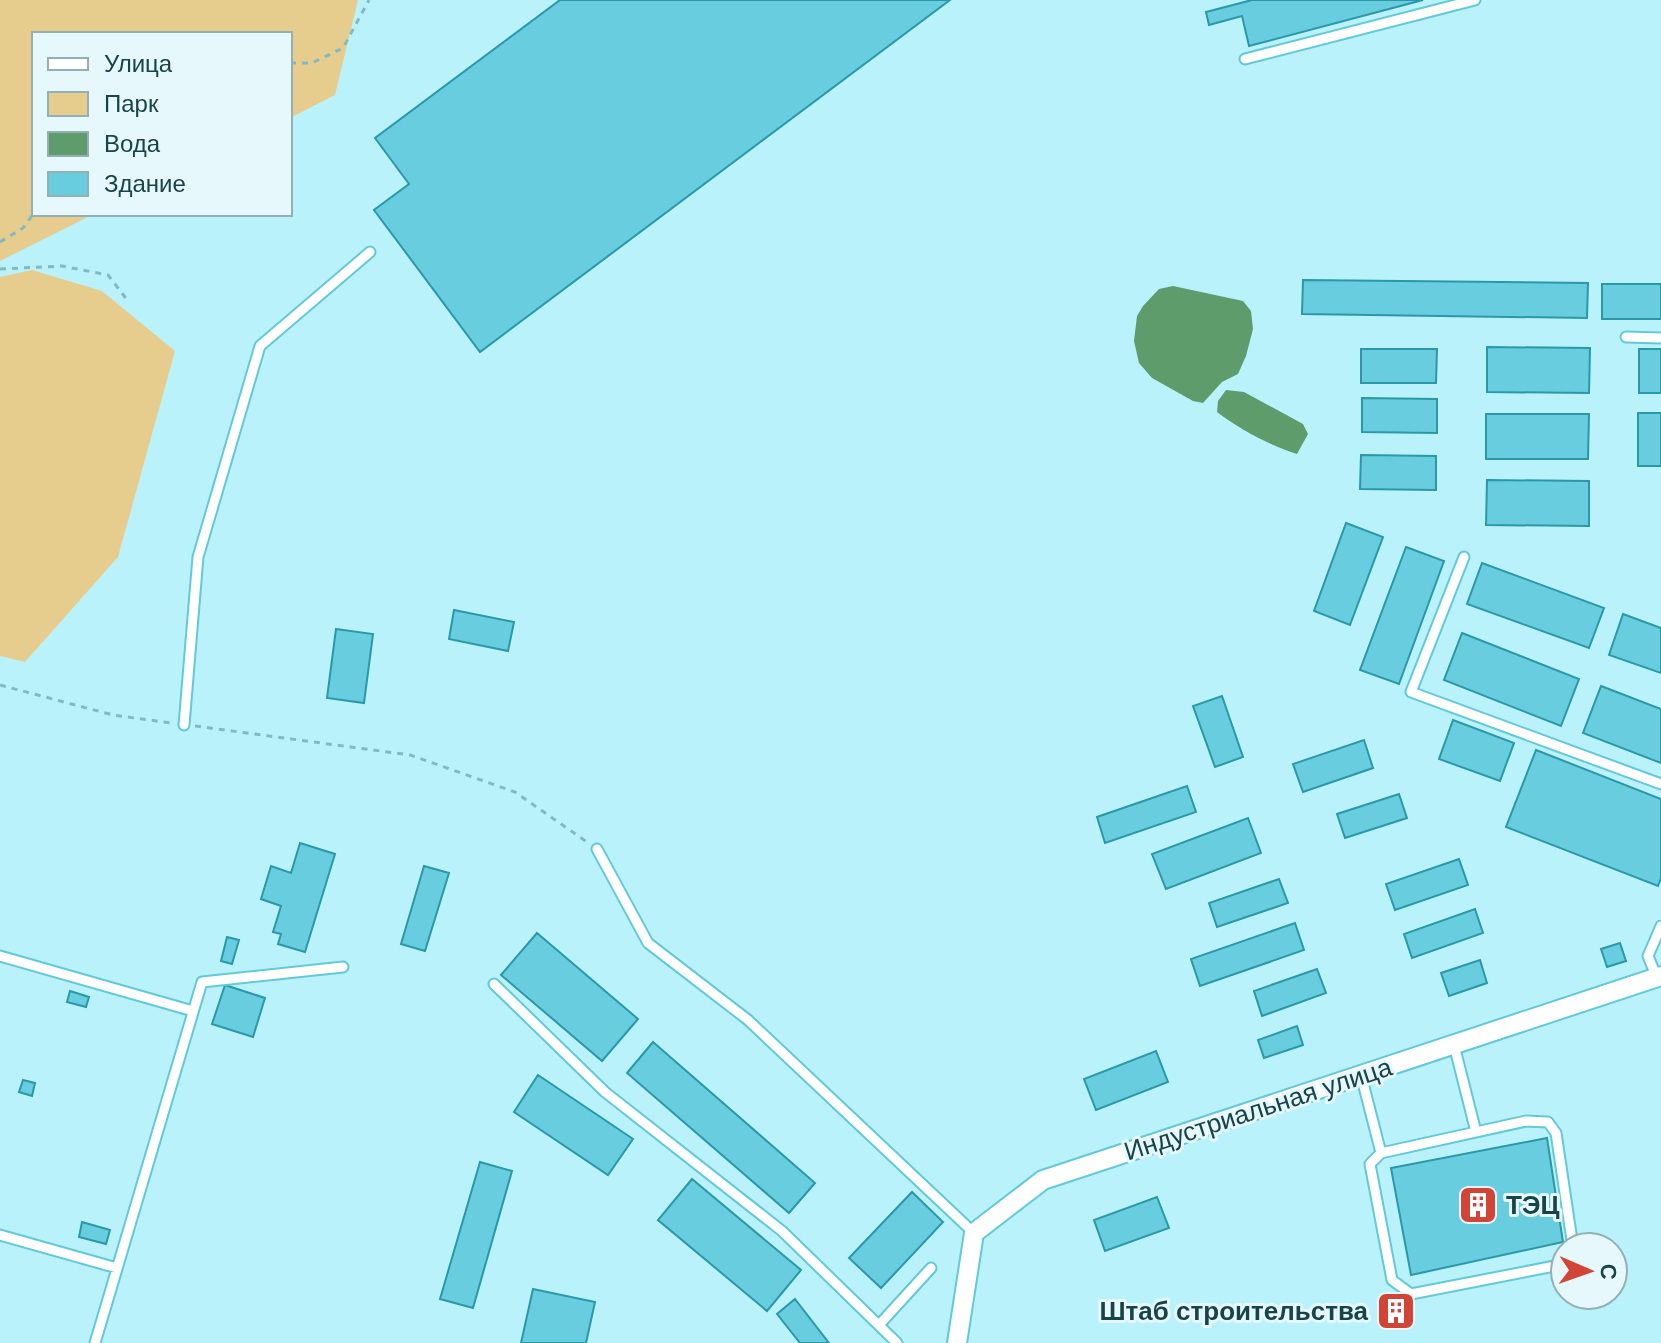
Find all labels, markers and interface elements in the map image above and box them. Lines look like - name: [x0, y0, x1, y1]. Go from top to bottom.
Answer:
- legend: [32, 32, 292, 216]
- text: Улица: [104, 50, 173, 77]
- text: Парк: [104, 90, 159, 117]
- text: Вода: [104, 130, 161, 157]
- text: Здание: [104, 170, 186, 197]
- street label: Индустриальная улица: [1120, 1051, 1396, 1166]
- building icon: ТЭЦ: [1457, 1184, 1499, 1226]
- place label: ТЭЦ: [1506, 1190, 1559, 1220]
- north arrow: [1549, 1231, 1629, 1311]
- text: С: [1596, 1263, 1621, 1280]
- building icon: Штаб строительства: [1375, 1290, 1417, 1332]
- place label: Штаб строительства: [1099, 1296, 1369, 1326]

